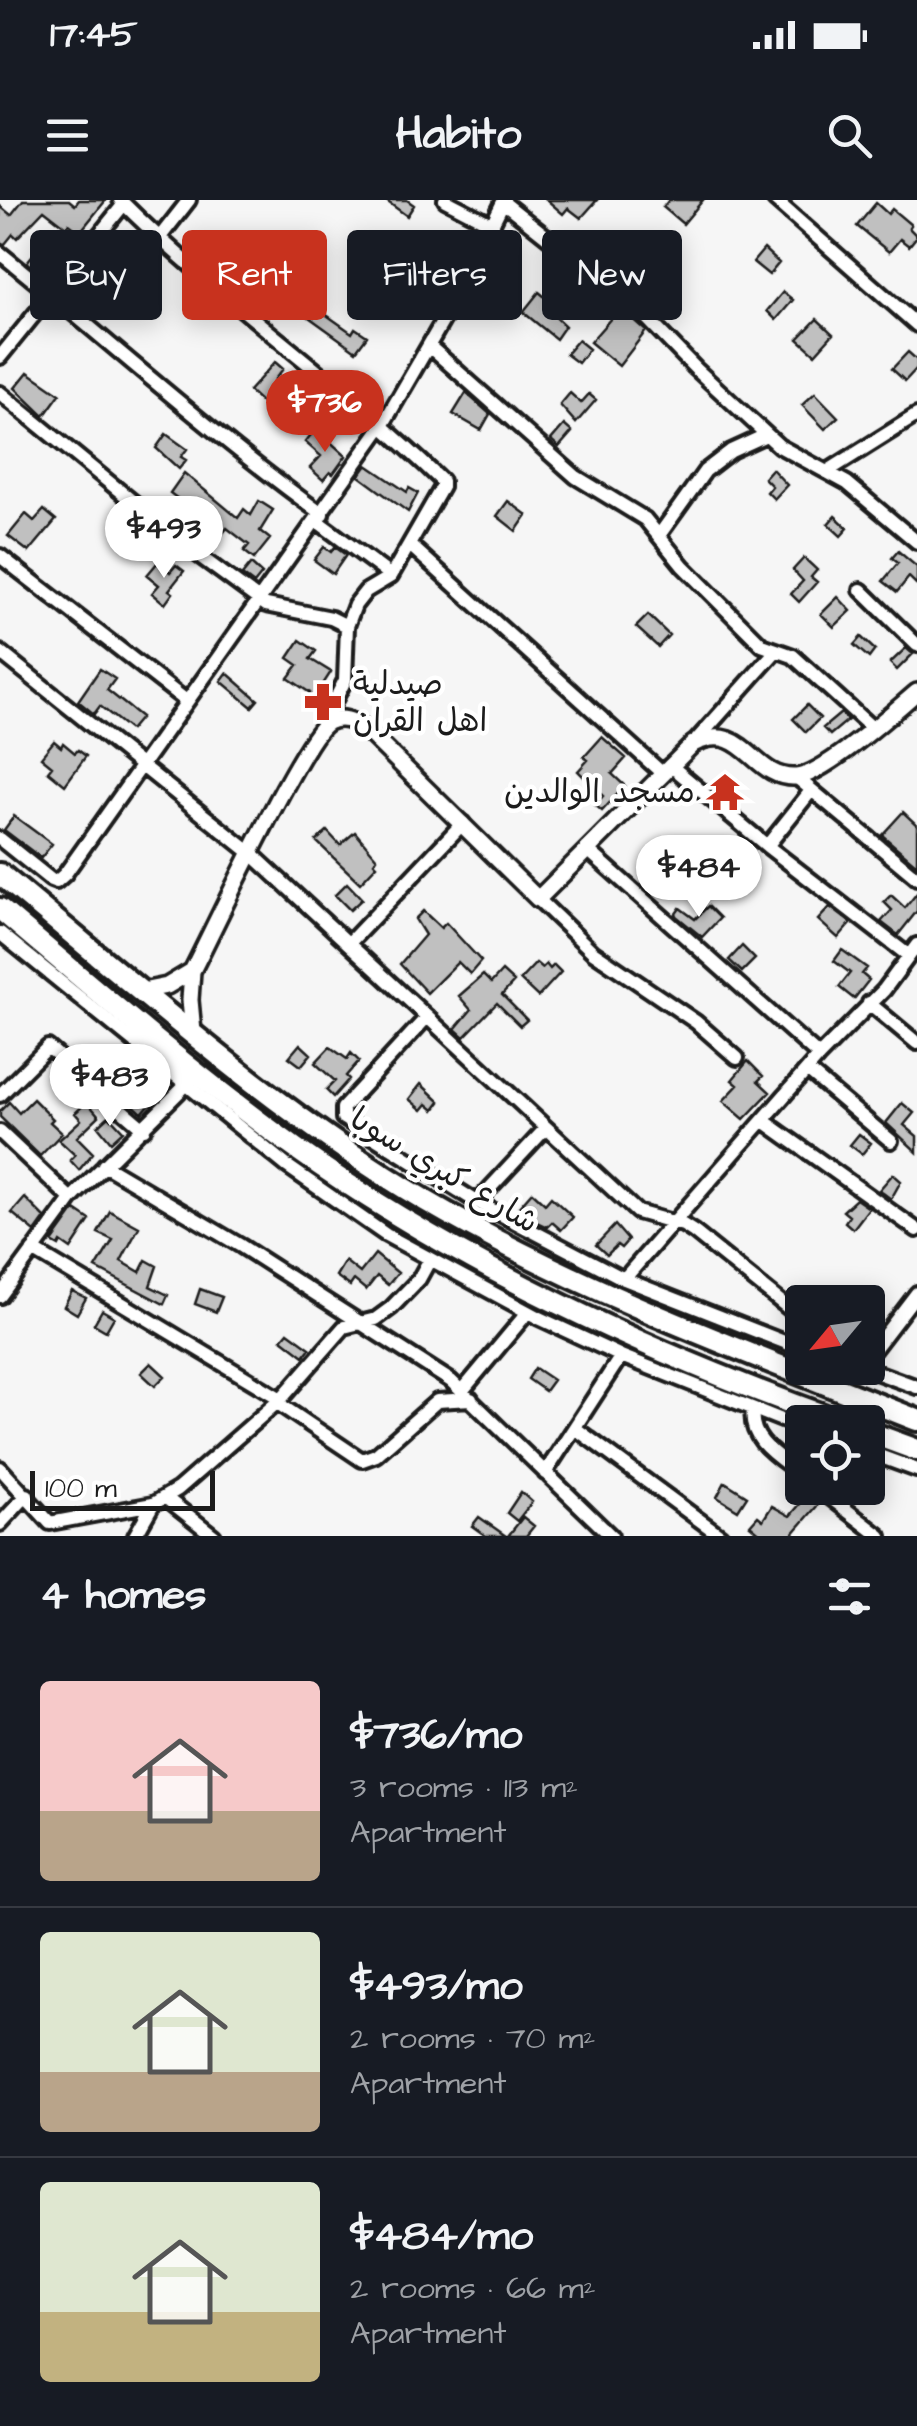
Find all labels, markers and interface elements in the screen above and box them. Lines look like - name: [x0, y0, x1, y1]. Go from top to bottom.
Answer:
- text: 17:45: [50, 9, 137, 61]
- text: Habito: [396, 104, 521, 166]
- icon: menu: [40, 108, 95, 163]
- icon: search: [822, 108, 877, 163]
- chip: Buy: [30, 230, 162, 320]
- chip: Rent: [182, 230, 327, 320]
- chip: Filters: [347, 230, 522, 320]
- chip: New: [542, 230, 682, 320]
- pin: $736: [266, 370, 384, 455]
- text: $736: [288, 380, 362, 425]
- pin: $493: [105, 496, 223, 581]
- text: $493: [127, 506, 201, 551]
- place label: صيدلية اهل القران: [353, 662, 487, 744]
- pharmacy icon: صيدلية اهل القران: [302, 681, 344, 723]
- place label: مسجد الوالدين: [504, 770, 695, 815]
- temple icon: مسجد الوالدين: [704, 771, 746, 813]
- pin: $484: [640, 835, 758, 920]
- text: $484: [658, 845, 740, 890]
- pin: $483: [51, 1044, 169, 1129]
- text: $483: [72, 1054, 148, 1099]
- street label: شارع كبري سوبا: [341, 1097, 547, 1245]
- north arrow: [785, 1285, 885, 1385]
- map controls: [785, 1285, 885, 1505]
- button: locate: [785, 1405, 885, 1505]
- scale bar: [30, 1466, 215, 1510]
- text: 100 m: [45, 1469, 117, 1508]
- text: 4 homes: [40, 1567, 206, 1625]
- icon: filters: [822, 1569, 877, 1624]
- text: $736/mo: [350, 1707, 522, 1765]
- icon: home: [120, 1721, 240, 1841]
- text: 3 rooms · 113 m²: [350, 1765, 578, 1810]
- text: Apartment: [350, 1810, 506, 1855]
- text: $493/mo: [350, 1958, 523, 2016]
- icon: home: [120, 1972, 240, 2092]
- text: 2 rooms · 70 m²: [350, 2016, 595, 2061]
- text: Apartment: [350, 2061, 506, 2106]
- text: $484/mo: [350, 2208, 533, 2266]
- icon: home: [120, 2222, 240, 2342]
- text: 2 rooms · 66 m²: [350, 2266, 596, 2311]
- text: Apartment: [350, 2311, 506, 2356]

